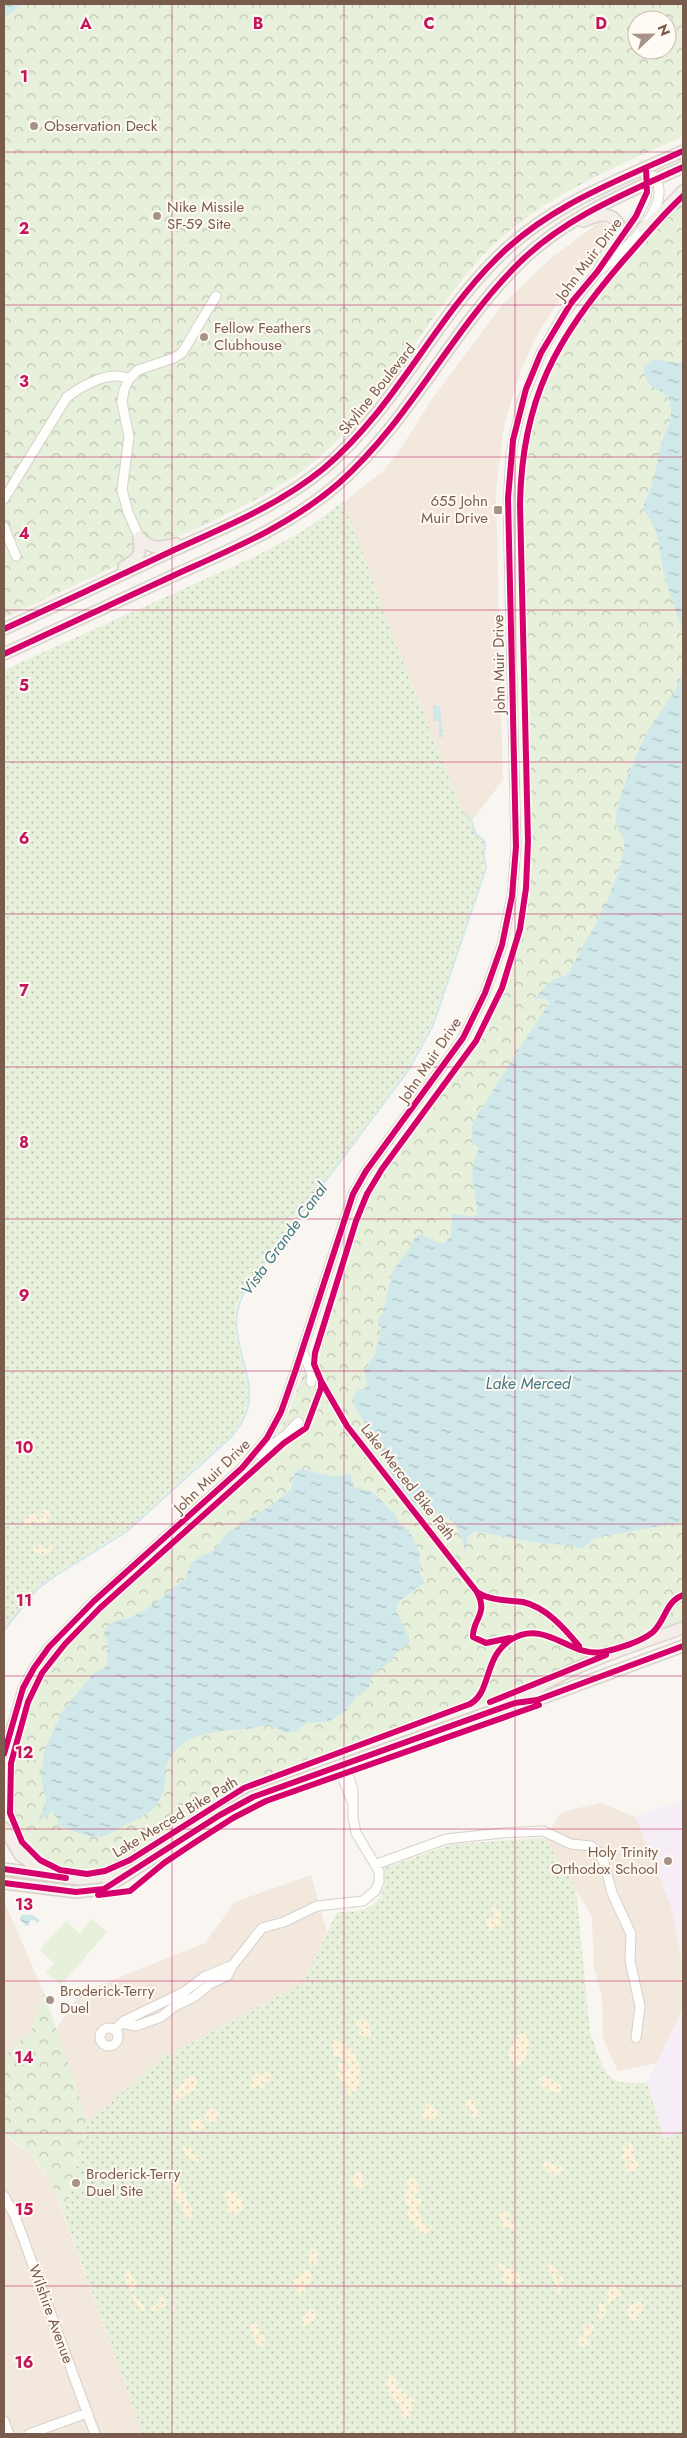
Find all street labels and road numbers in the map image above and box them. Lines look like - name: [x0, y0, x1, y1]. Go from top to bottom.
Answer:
- street label: John Muir Drive: [549, 213, 628, 307]
- street label: Skyline Boulevard: [333, 339, 421, 439]
- street label: John Muir Drive: [487, 614, 511, 716]
- street label: John Muir Drive: [392, 1013, 467, 1109]
- street label: Lake Merced Bike Path: [355, 1419, 461, 1545]
- street label: John Muir Drive: [167, 1434, 255, 1520]
- street label: Lake Merced Bike Path: [108, 1771, 242, 1863]
- street label: Wilshire Avenue: [23, 2261, 79, 2367]

